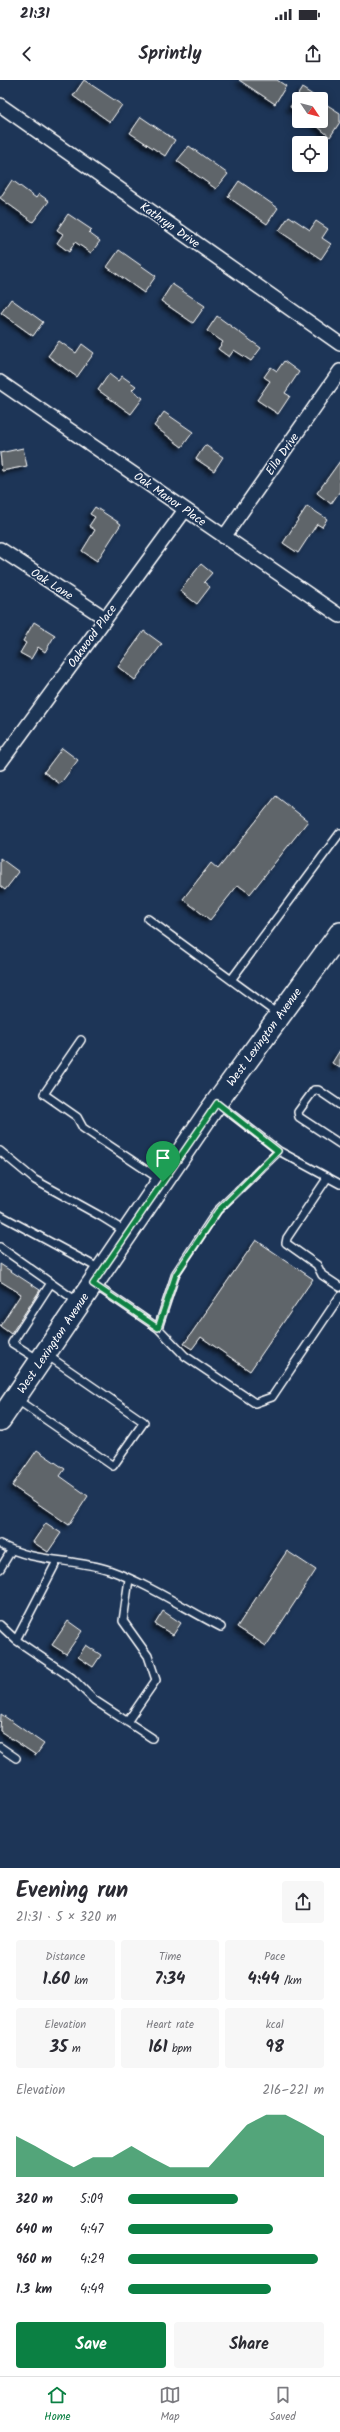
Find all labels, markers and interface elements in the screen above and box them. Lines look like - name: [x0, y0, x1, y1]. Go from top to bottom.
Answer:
- text: 21:31: [20, 2, 50, 26]
- text: Sprintly: [138, 40, 202, 69]
- icon: back: [16, 43, 38, 65]
- icon: share: [302, 43, 324, 65]
- north arrow: [292, 92, 328, 128]
- map controls: [292, 92, 328, 172]
- button: locate: [292, 136, 328, 172]
- street label: Kathryn Drive: [136, 198, 204, 254]
- street label: Ella Drive: [261, 429, 304, 480]
- street label: Oak Manor Place: [129, 467, 210, 532]
- street label: Oak Lane: [27, 564, 77, 606]
- street label: Oakwood Place: [63, 600, 122, 672]
- street label: West Lexington Avenue: [222, 983, 307, 1091]
- pin: [146, 1141, 180, 1182]
- icon: arrive: [152, 1147, 174, 1169]
- street label: West Lexington Avenue: [13, 1289, 95, 1398]
- text: Evening run: [16, 1874, 128, 1909]
- button: share: [282, 1881, 324, 1923]
- text: 21:31 · 5 × 320 m: [16, 1907, 117, 1928]
- text: Distance: [46, 1948, 85, 1966]
- text: Time: [159, 1948, 181, 1966]
- text: Pace: [264, 1948, 285, 1966]
- text: 1.60: [43, 1966, 70, 1993]
- text: 7:34: [155, 1966, 185, 1993]
- text: 4:44: [248, 1966, 280, 1993]
- text: km: [70, 1972, 88, 1990]
- text: /km: [280, 1972, 302, 1990]
- text: Elevation: [45, 2016, 86, 2034]
- text: Heart rate: [146, 2016, 194, 2034]
- text: kcal: [266, 2016, 284, 2034]
- text: 35: [50, 2034, 68, 2061]
- text: 161: [148, 2034, 168, 2061]
- text: 98: [265, 2034, 284, 2061]
- text: m: [68, 2040, 81, 2058]
- text: bpm: [168, 2040, 192, 2058]
- text: Elevation: [16, 2080, 65, 2101]
- text: 216–221 m: [262, 2080, 324, 2101]
- text: 320 m: [16, 2189, 53, 2210]
- text: 5:09: [80, 2189, 103, 2210]
- text: 640 m: [16, 2219, 52, 2240]
- text: 4:47: [80, 2219, 104, 2240]
- text: 960 m: [16, 2249, 52, 2270]
- text: 4:29: [80, 2249, 104, 2270]
- text: 1.3 km: [16, 2279, 52, 2300]
- text: 4:49: [80, 2279, 104, 2300]
- button: Save: [16, 2322, 166, 2368]
- button: Share: [174, 2322, 324, 2368]
- tab: Home: [44, 2384, 70, 2426]
- tab: Map: [159, 2384, 181, 2426]
- tab: Saved: [270, 2384, 296, 2426]

